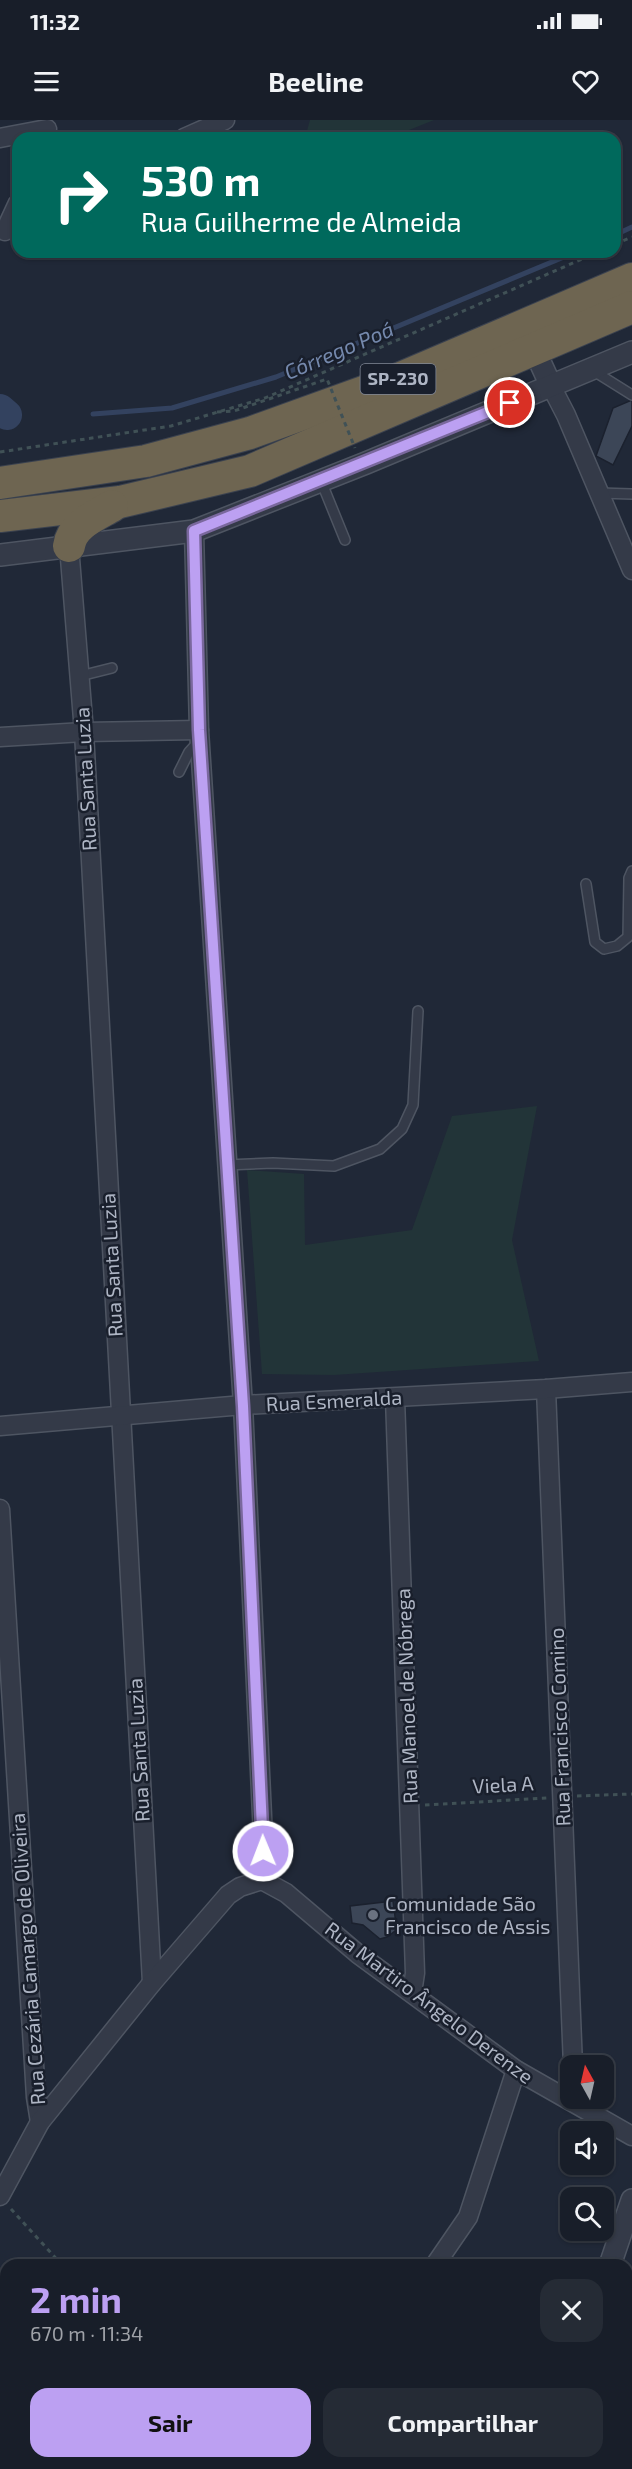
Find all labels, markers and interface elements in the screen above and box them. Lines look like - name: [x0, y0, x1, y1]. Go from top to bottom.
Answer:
- text: 11:32: [30, 8, 80, 34]
- icon: menu: [30, 65, 63, 98]
- text: Beeline: [268, 65, 364, 97]
- icon: heart: [569, 65, 602, 98]
- text: 530 m: [141, 154, 261, 204]
- icon: right: [42, 156, 120, 234]
- text: Rua Guilherme de Almeida: [141, 205, 461, 237]
- water label: Córrego Poá: [280, 315, 397, 384]
- road number: SP-230: [360, 364, 436, 394]
- pin: [484, 377, 535, 428]
- icon: arrive: [493, 386, 526, 419]
- street label: Rua Santa Luzia: [69, 707, 101, 852]
- street label: Rua Santa Luzia: [95, 1193, 127, 1338]
- street label: Rua Esmeralda: [265, 1384, 403, 1416]
- street label: Rua Manoel de Nóbrega: [390, 1588, 422, 1804]
- street label: Rua Francisco Comino: [544, 1627, 574, 1827]
- street label: Rua Santa Luzia: [122, 1678, 154, 1823]
- street label: Viela A: [472, 1770, 535, 1798]
- street label: Rua Cezária Camargo de Oliveira: [5, 1812, 49, 2106]
- position arrow: [231, 1819, 295, 1883]
- place label: Comunidade São Francisco de Assis: [385, 1891, 550, 1938]
- marker: Comunidade São Francisco de Assis: [366, 1908, 380, 1922]
- street label: Rua Martiro Ângelo Derenze: [321, 1916, 538, 2088]
- north arrow: [560, 2055, 614, 2109]
- map controls: [560, 2055, 614, 2241]
- button: sound: [560, 2121, 614, 2175]
- button: search: [560, 2187, 614, 2241]
- text: 2 min: [30, 2277, 122, 2320]
- button: close: [540, 2279, 603, 2342]
- text: 670 m · 11:34: [30, 2321, 143, 2345]
- button: Sair: [30, 2388, 311, 2457]
- button: Compartilhar: [323, 2388, 603, 2457]

